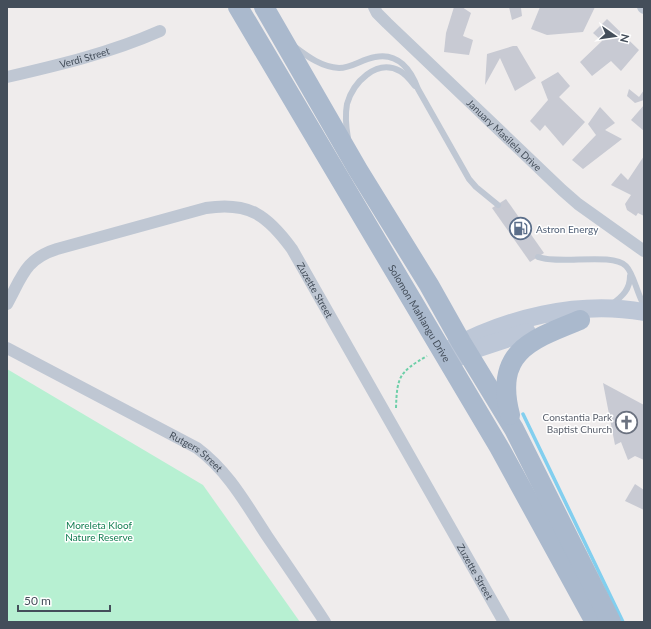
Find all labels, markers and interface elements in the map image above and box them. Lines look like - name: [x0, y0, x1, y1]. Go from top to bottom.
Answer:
- north arrow: [595, 16, 635, 56]
- text: N: [618, 33, 633, 44]
- street label: Verdi Street: [58, 44, 112, 70]
- street label: January Masilela Drive: [464, 97, 544, 173]
- fuel station icon: Astron Energy: [508, 216, 534, 242]
- place label: Astron Energy: [536, 223, 599, 235]
- street label: Zuzette Street: [295, 260, 336, 320]
- street label: Solomon Mahlangu Drive: [386, 262, 453, 364]
- church icon: Constantia Park Baptist Church: [614, 410, 640, 436]
- place label: Constantia Park Baptist Church: [543, 411, 613, 435]
- street label: Rutgers Street: [168, 429, 226, 474]
- park label: Moreleta Kloof Nature Reserve: [65, 519, 133, 543]
- street label: Zuzette Street: [455, 542, 496, 602]
- scale bar: [18, 587, 110, 613]
- text: 50 m: [24, 593, 51, 608]

